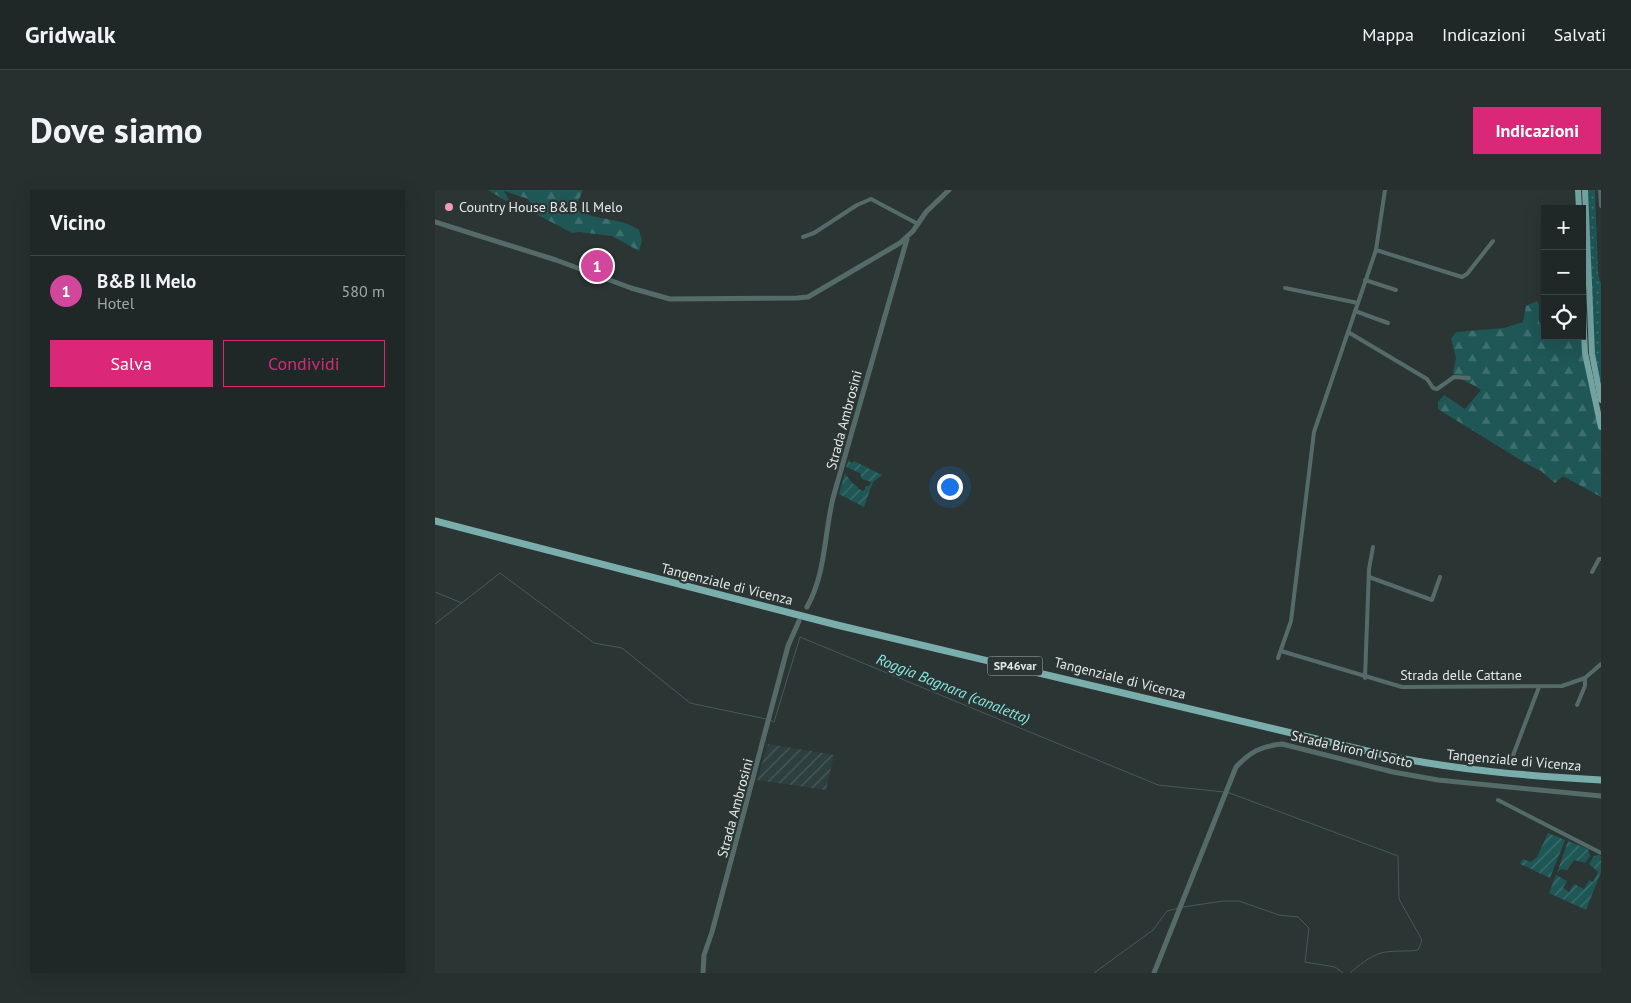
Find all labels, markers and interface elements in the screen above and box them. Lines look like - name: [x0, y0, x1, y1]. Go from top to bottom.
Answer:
- text: Gridwalk: [25, 19, 115, 50]
- text: Mappa: [1362, 23, 1414, 46]
- text: Indicazioni: [1442, 23, 1526, 46]
- text: Salvati: [1554, 23, 1606, 46]
- text: Dove siamo: [30, 107, 203, 153]
- button: Indicazioni: [1473, 107, 1601, 154]
- place label: Country House B&B Il Melo: [459, 198, 623, 216]
- marker: Country House B&B Il Melo: [443, 201, 455, 213]
- map controls: [1541, 205, 1586, 340]
- button: +: [1541, 205, 1586, 250]
- text: Vicino: [50, 209, 106, 236]
- pin: 1: [581, 247, 613, 285]
- button: −: [1541, 250, 1586, 295]
- text: B&B Il Melo: [97, 269, 196, 293]
- text: 1: [61, 281, 71, 301]
- text: 580 m: [342, 281, 385, 301]
- text: Hotel: [97, 293, 134, 313]
- button: locate: [1541, 295, 1586, 340]
- button: Salva: [50, 340, 213, 387]
- button: Condividi: [223, 340, 385, 387]
- street label: Strada Ambrosini: [822, 368, 866, 472]
- your location: [937, 474, 963, 500]
- street label: Tangenziale di Vicenza: [659, 559, 795, 609]
- water label: Roggia Bagnara (canaletta): [874, 649, 1033, 728]
- street label: Tangenziale di Vicenza: [1052, 653, 1188, 703]
- road number: SP46var: [987, 656, 1043, 676]
- street label: Strada delle Cattane: [1400, 666, 1522, 684]
- street label: Strada Biron di Sotto: [1289, 726, 1415, 772]
- street label: Tangenziale di Vicenza: [1446, 745, 1582, 775]
- street label: Strada Ambrosini: [713, 756, 757, 860]

